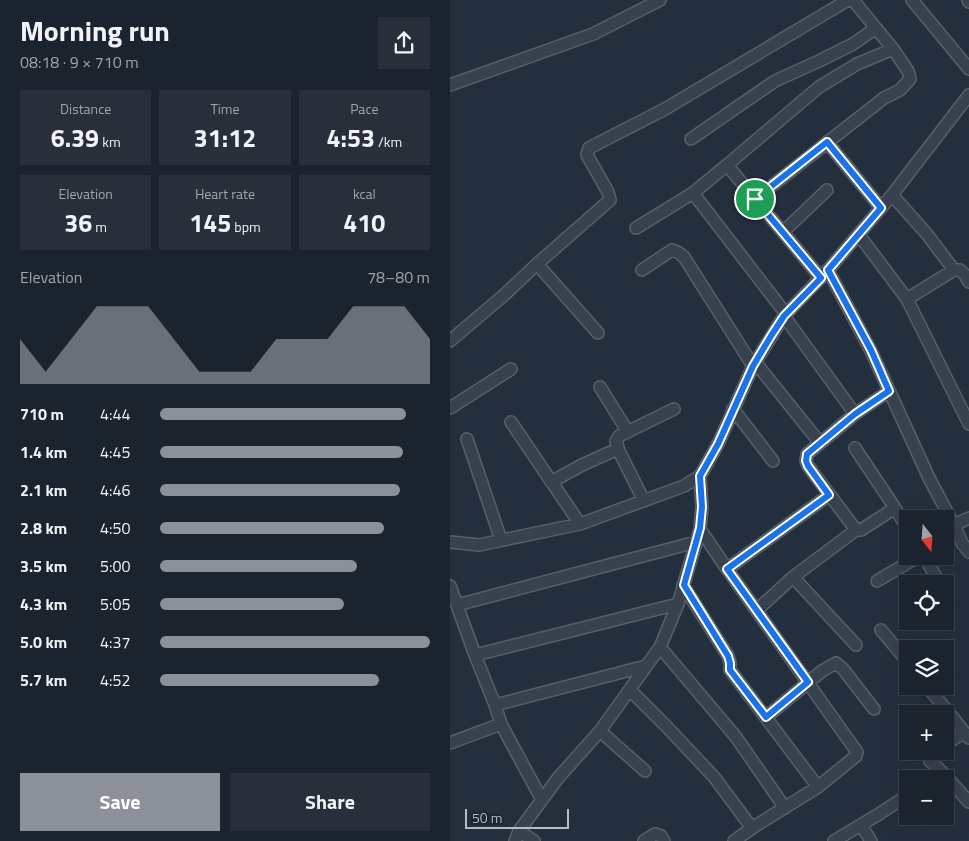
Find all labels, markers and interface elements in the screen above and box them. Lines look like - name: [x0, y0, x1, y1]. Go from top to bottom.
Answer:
- text: Morning run: [20, 9, 170, 52]
- button: share: [378, 17, 430, 69]
- text: 08:18 · 9 × 710 m: [20, 50, 139, 74]
- text: Distance: [60, 98, 111, 119]
- text: Time: [210, 98, 240, 119]
- text: Pace: [350, 98, 378, 119]
- text: 6.39: [51, 119, 99, 157]
- text: 31:12: [194, 119, 256, 157]
- text: 4:53: [326, 119, 375, 157]
- text: km: [99, 131, 121, 152]
- text: /km: [375, 131, 402, 152]
- pin: [734, 178, 776, 220]
- text: Elevation: [58, 183, 113, 204]
- text: Heart rate: [195, 183, 255, 204]
- text: kcal: [353, 183, 376, 204]
- icon: arrive: [741, 185, 769, 213]
- text: 36: [64, 204, 92, 242]
- text: 145: [189, 204, 231, 242]
- text: 410: [343, 204, 385, 242]
- text: m: [92, 216, 107, 237]
- text: bpm: [231, 216, 261, 237]
- text: Elevation: [20, 265, 82, 289]
- text: 78–80 m: [367, 265, 430, 289]
- text: 710 m: [20, 402, 64, 426]
- text: 4:44: [100, 402, 130, 426]
- text: 1.4 km: [20, 440, 67, 464]
- text: 4:45: [100, 440, 130, 464]
- text: 2.1 km: [20, 478, 67, 502]
- text: 4:46: [100, 478, 130, 502]
- north arrow: [899, 510, 954, 565]
- map controls: [899, 510, 954, 825]
- text: 2.8 km: [20, 516, 67, 540]
- text: 4:50: [100, 516, 130, 540]
- text: 3.5 km: [20, 554, 67, 578]
- text: 5:00: [100, 554, 130, 578]
- button: locate: [899, 575, 954, 630]
- text: 4.3 km: [20, 592, 67, 616]
- text: 5:05: [100, 592, 130, 616]
- text: 5.0 km: [20, 630, 67, 654]
- text: 4:37: [100, 630, 130, 654]
- button: layers: [899, 640, 954, 695]
- text: 5.7 km: [20, 668, 67, 692]
- text: 4:52: [100, 668, 130, 692]
- button: +: [899, 705, 954, 760]
- button: −: [899, 770, 954, 825]
- button: Save: [20, 773, 220, 831]
- button: Share: [230, 773, 430, 831]
- scale bar: [465, 806, 569, 829]
- text: 50 m: [472, 807, 502, 828]

